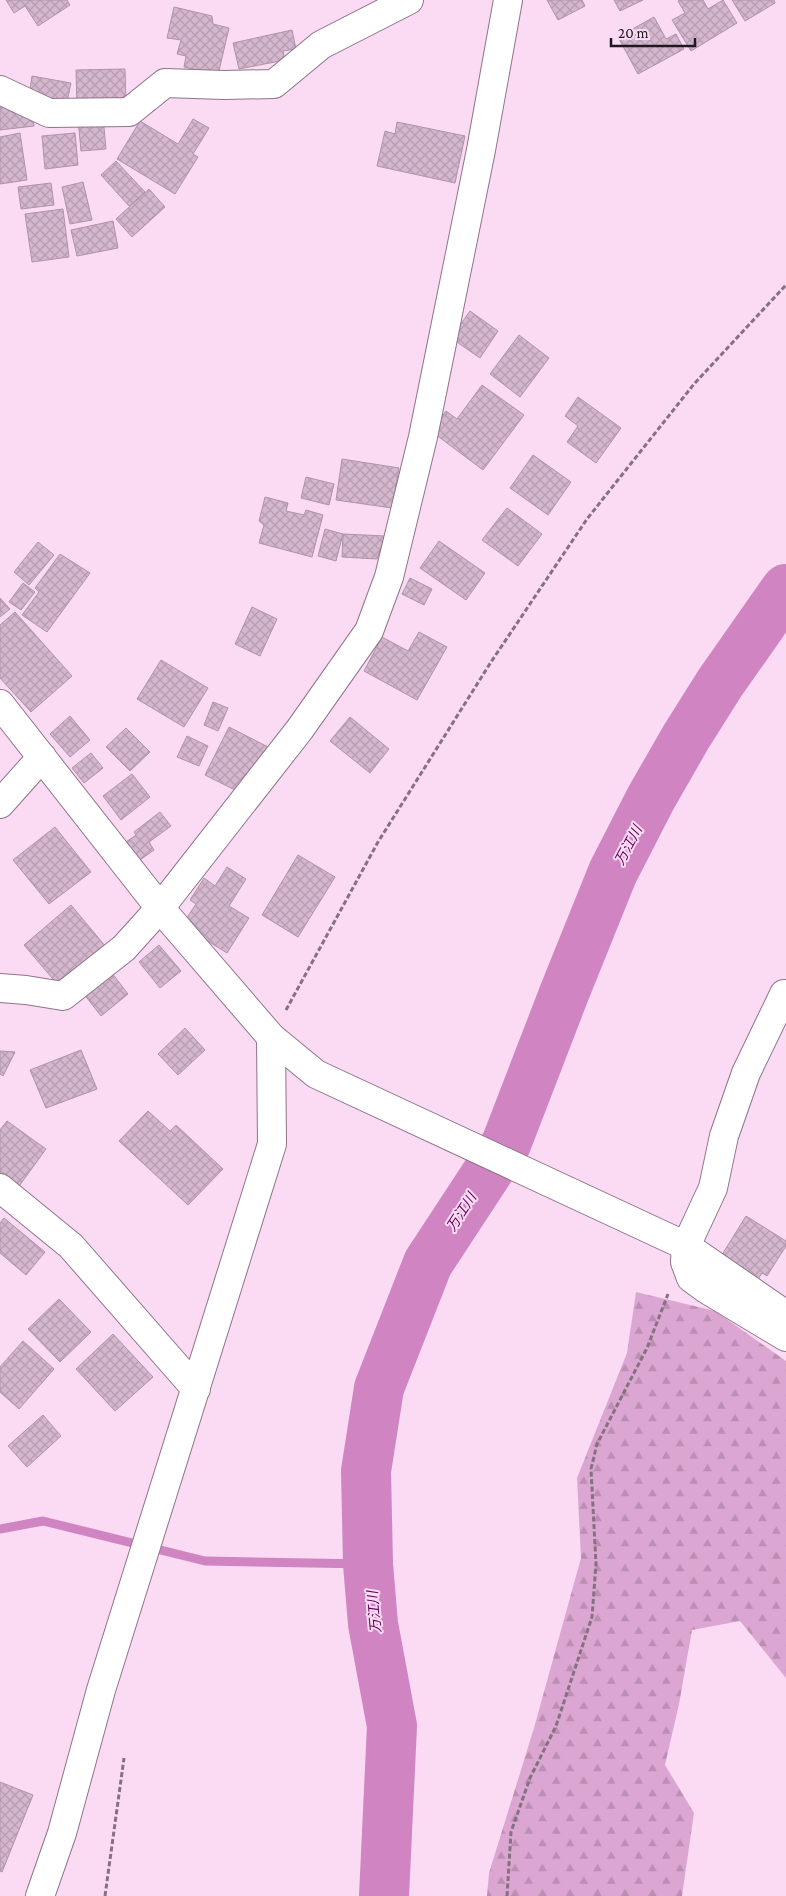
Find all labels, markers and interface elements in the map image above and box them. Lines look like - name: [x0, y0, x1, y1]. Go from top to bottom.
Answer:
- scale bar: [611, 15, 695, 47]
- text: 20 m: [618, 25, 649, 41]
- water label: 万江川: [611, 821, 646, 867]
- water label: 万江川: [443, 1188, 480, 1234]
- water label: 万江川: [364, 1588, 384, 1634]

